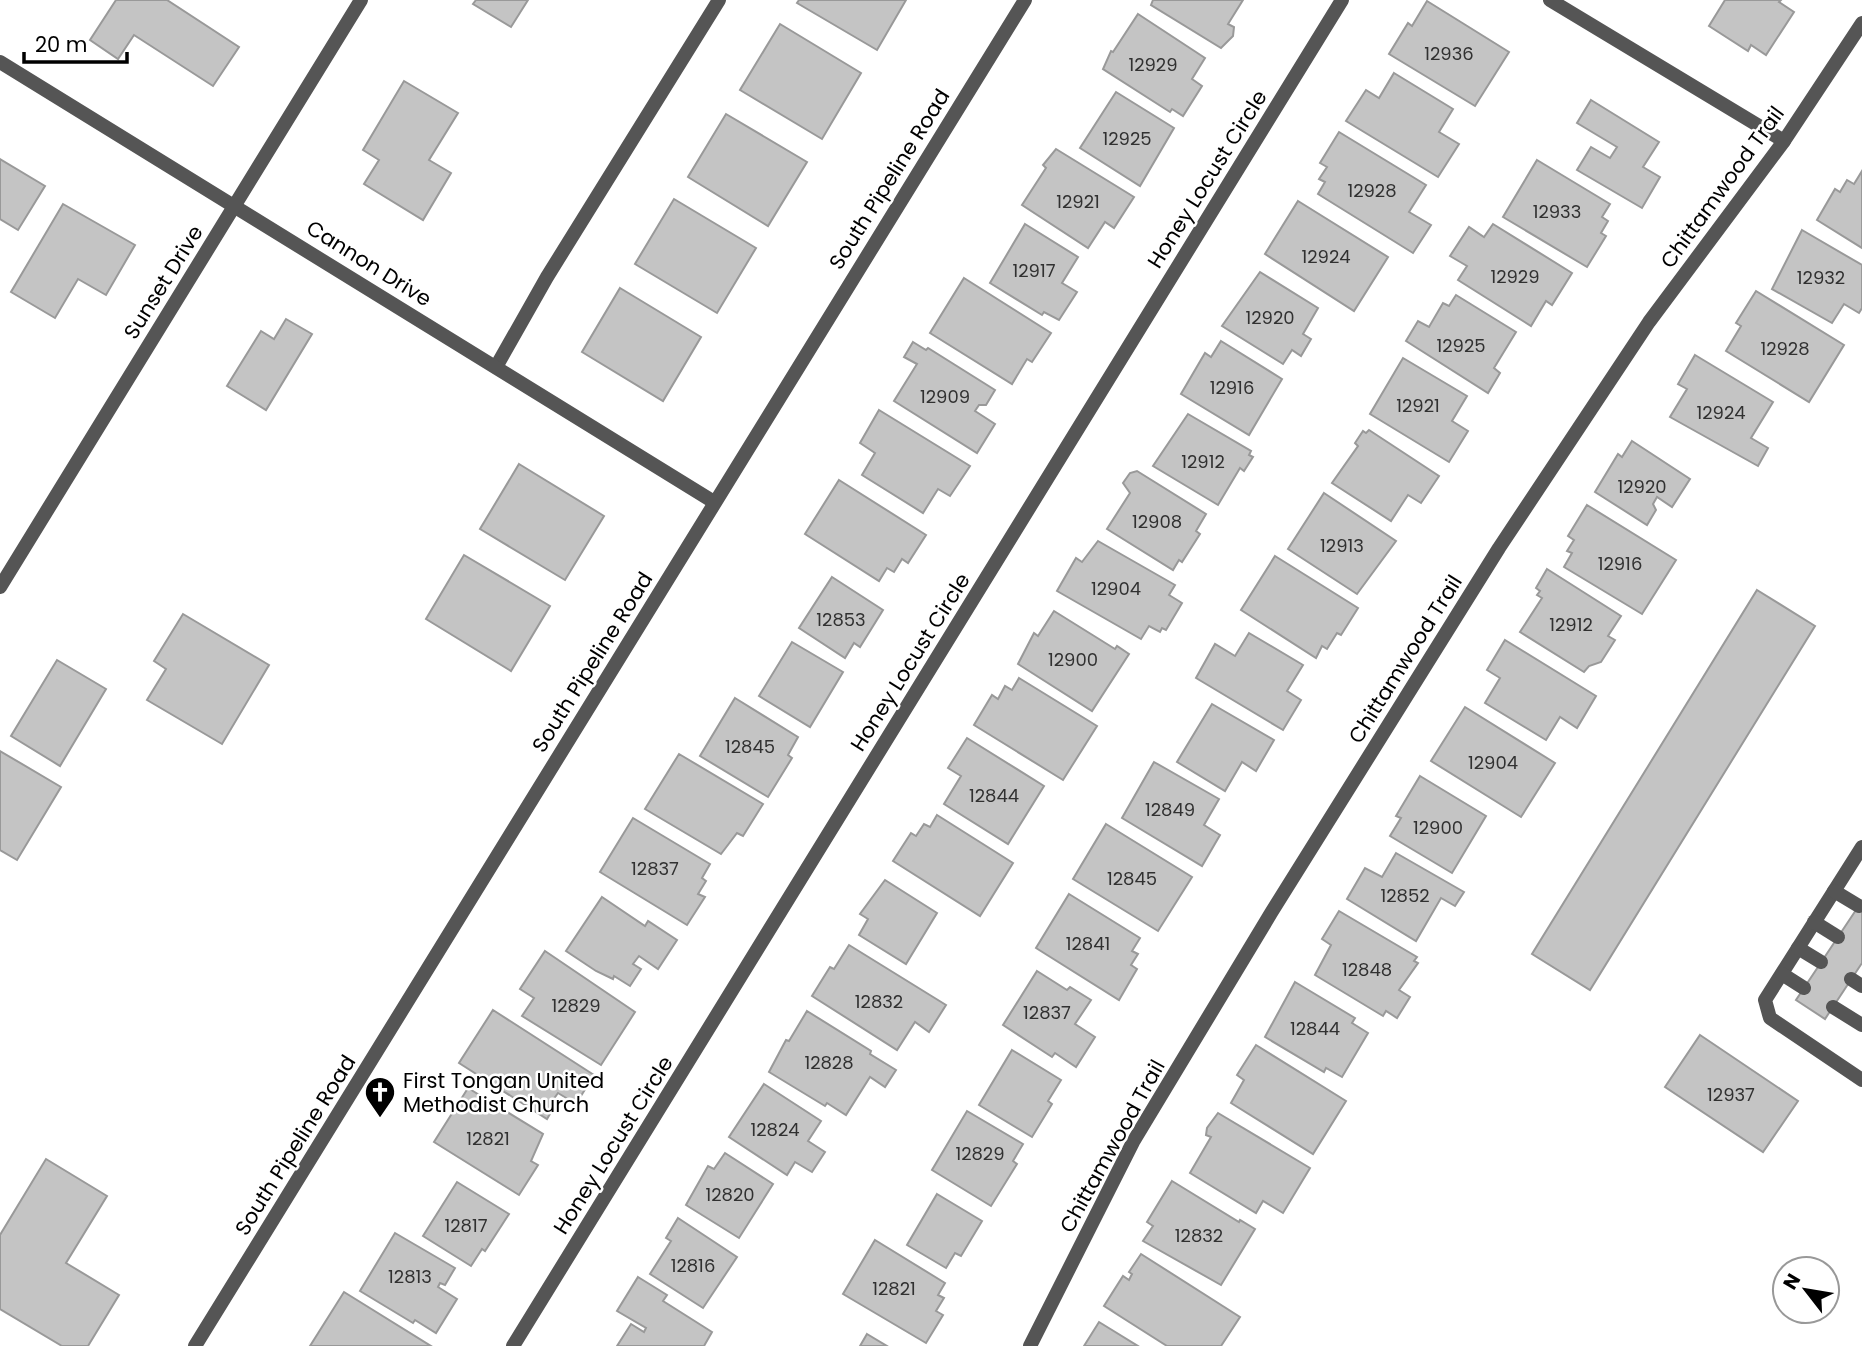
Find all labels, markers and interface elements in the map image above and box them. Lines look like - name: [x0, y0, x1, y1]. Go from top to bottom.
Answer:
- scale bar: [24, 21, 128, 65]
- text: 20 m: [35, 30, 88, 59]
- house number: 12936: [1424, 41, 1474, 66]
- house number: 12929: [1128, 52, 1178, 77]
- street label: South Pipeline Road: [822, 83, 956, 275]
- street label: Honey Locust Circle: [1140, 84, 1274, 274]
- street label: Chittamwood Trail: [1653, 100, 1791, 274]
- house number: 12925: [1102, 126, 1152, 151]
- house number: 12928: [1347, 178, 1397, 203]
- house number: 12921: [1056, 189, 1100, 214]
- house number: 12933: [1533, 199, 1581, 224]
- street label: Cannon Drive: [301, 213, 437, 313]
- street label: Sunset Drive: [116, 220, 210, 344]
- house number: 12924: [1301, 244, 1351, 269]
- house number: 12917: [1012, 258, 1056, 283]
- house number: 12929: [1490, 264, 1540, 289]
- house number: 12932: [1797, 265, 1845, 290]
- house number: 12920: [1245, 305, 1295, 330]
- house number: 12925: [1436, 333, 1486, 358]
- house number: 12928: [1760, 336, 1810, 361]
- house number: 12916: [1210, 375, 1254, 400]
- house number: 12909: [920, 384, 970, 409]
- house number: 12921: [1396, 393, 1440, 418]
- house number: 12924: [1696, 400, 1746, 425]
- house number: 12912: [1181, 449, 1225, 474]
- house number: 12920: [1617, 474, 1667, 499]
- house number: 12908: [1132, 509, 1182, 534]
- house number: 12913: [1320, 533, 1364, 558]
- house number: 12916: [1598, 551, 1642, 576]
- street label: South Pipeline Road: [525, 566, 659, 758]
- street label: Honey Locust Circle: [843, 567, 977, 757]
- street label: Chittamwood Trail: [1341, 569, 1469, 749]
- house number: 12904: [1091, 576, 1141, 601]
- house number: 12853: [816, 607, 866, 632]
- house number: 12912: [1549, 612, 1593, 637]
- house number: 12900: [1048, 647, 1098, 672]
- house number: 12845: [725, 734, 775, 759]
- house number: 12904: [1468, 750, 1518, 775]
- house number: 12844: [969, 783, 1019, 808]
- house number: 12849: [1145, 797, 1195, 822]
- house number: 12900: [1413, 815, 1463, 840]
- house number: 12837: [631, 856, 679, 881]
- house number: 12845: [1107, 866, 1157, 891]
- house number: 12852: [1380, 883, 1430, 908]
- house number: 12841: [1066, 931, 1110, 956]
- house number: 12848: [1342, 957, 1392, 982]
- house number: 12832: [855, 989, 903, 1014]
- house number: 12829: [551, 993, 601, 1018]
- house number: 12837: [1023, 1000, 1071, 1025]
- house number: 12844: [1290, 1016, 1340, 1041]
- street label: South Pipeline Road: [228, 1049, 362, 1241]
- street label: Honey Locust Circle: [546, 1050, 680, 1240]
- house number: 12828: [804, 1050, 854, 1075]
- street label: Chittamwood Trail: [1052, 1054, 1172, 1238]
- place label: First Tongan United Methodist Church: [403, 1066, 604, 1119]
- church icon: First Tongan United Methodist Church: [363, 1075, 397, 1119]
- house number: 12937: [1707, 1082, 1755, 1107]
- house number: 12824: [750, 1117, 800, 1142]
- house number: 12821: [466, 1126, 510, 1151]
- house number: 12829: [955, 1141, 1005, 1166]
- house number: 12820: [705, 1182, 755, 1207]
- house number: 12817: [444, 1213, 488, 1238]
- house number: 12832: [1175, 1223, 1223, 1248]
- house number: 12816: [671, 1253, 715, 1278]
- north arrow: [1771, 1255, 1841, 1325]
- house number: 12813: [388, 1264, 432, 1289]
- text: N: [1777, 1268, 1807, 1295]
- house number: 12821: [872, 1276, 916, 1301]

